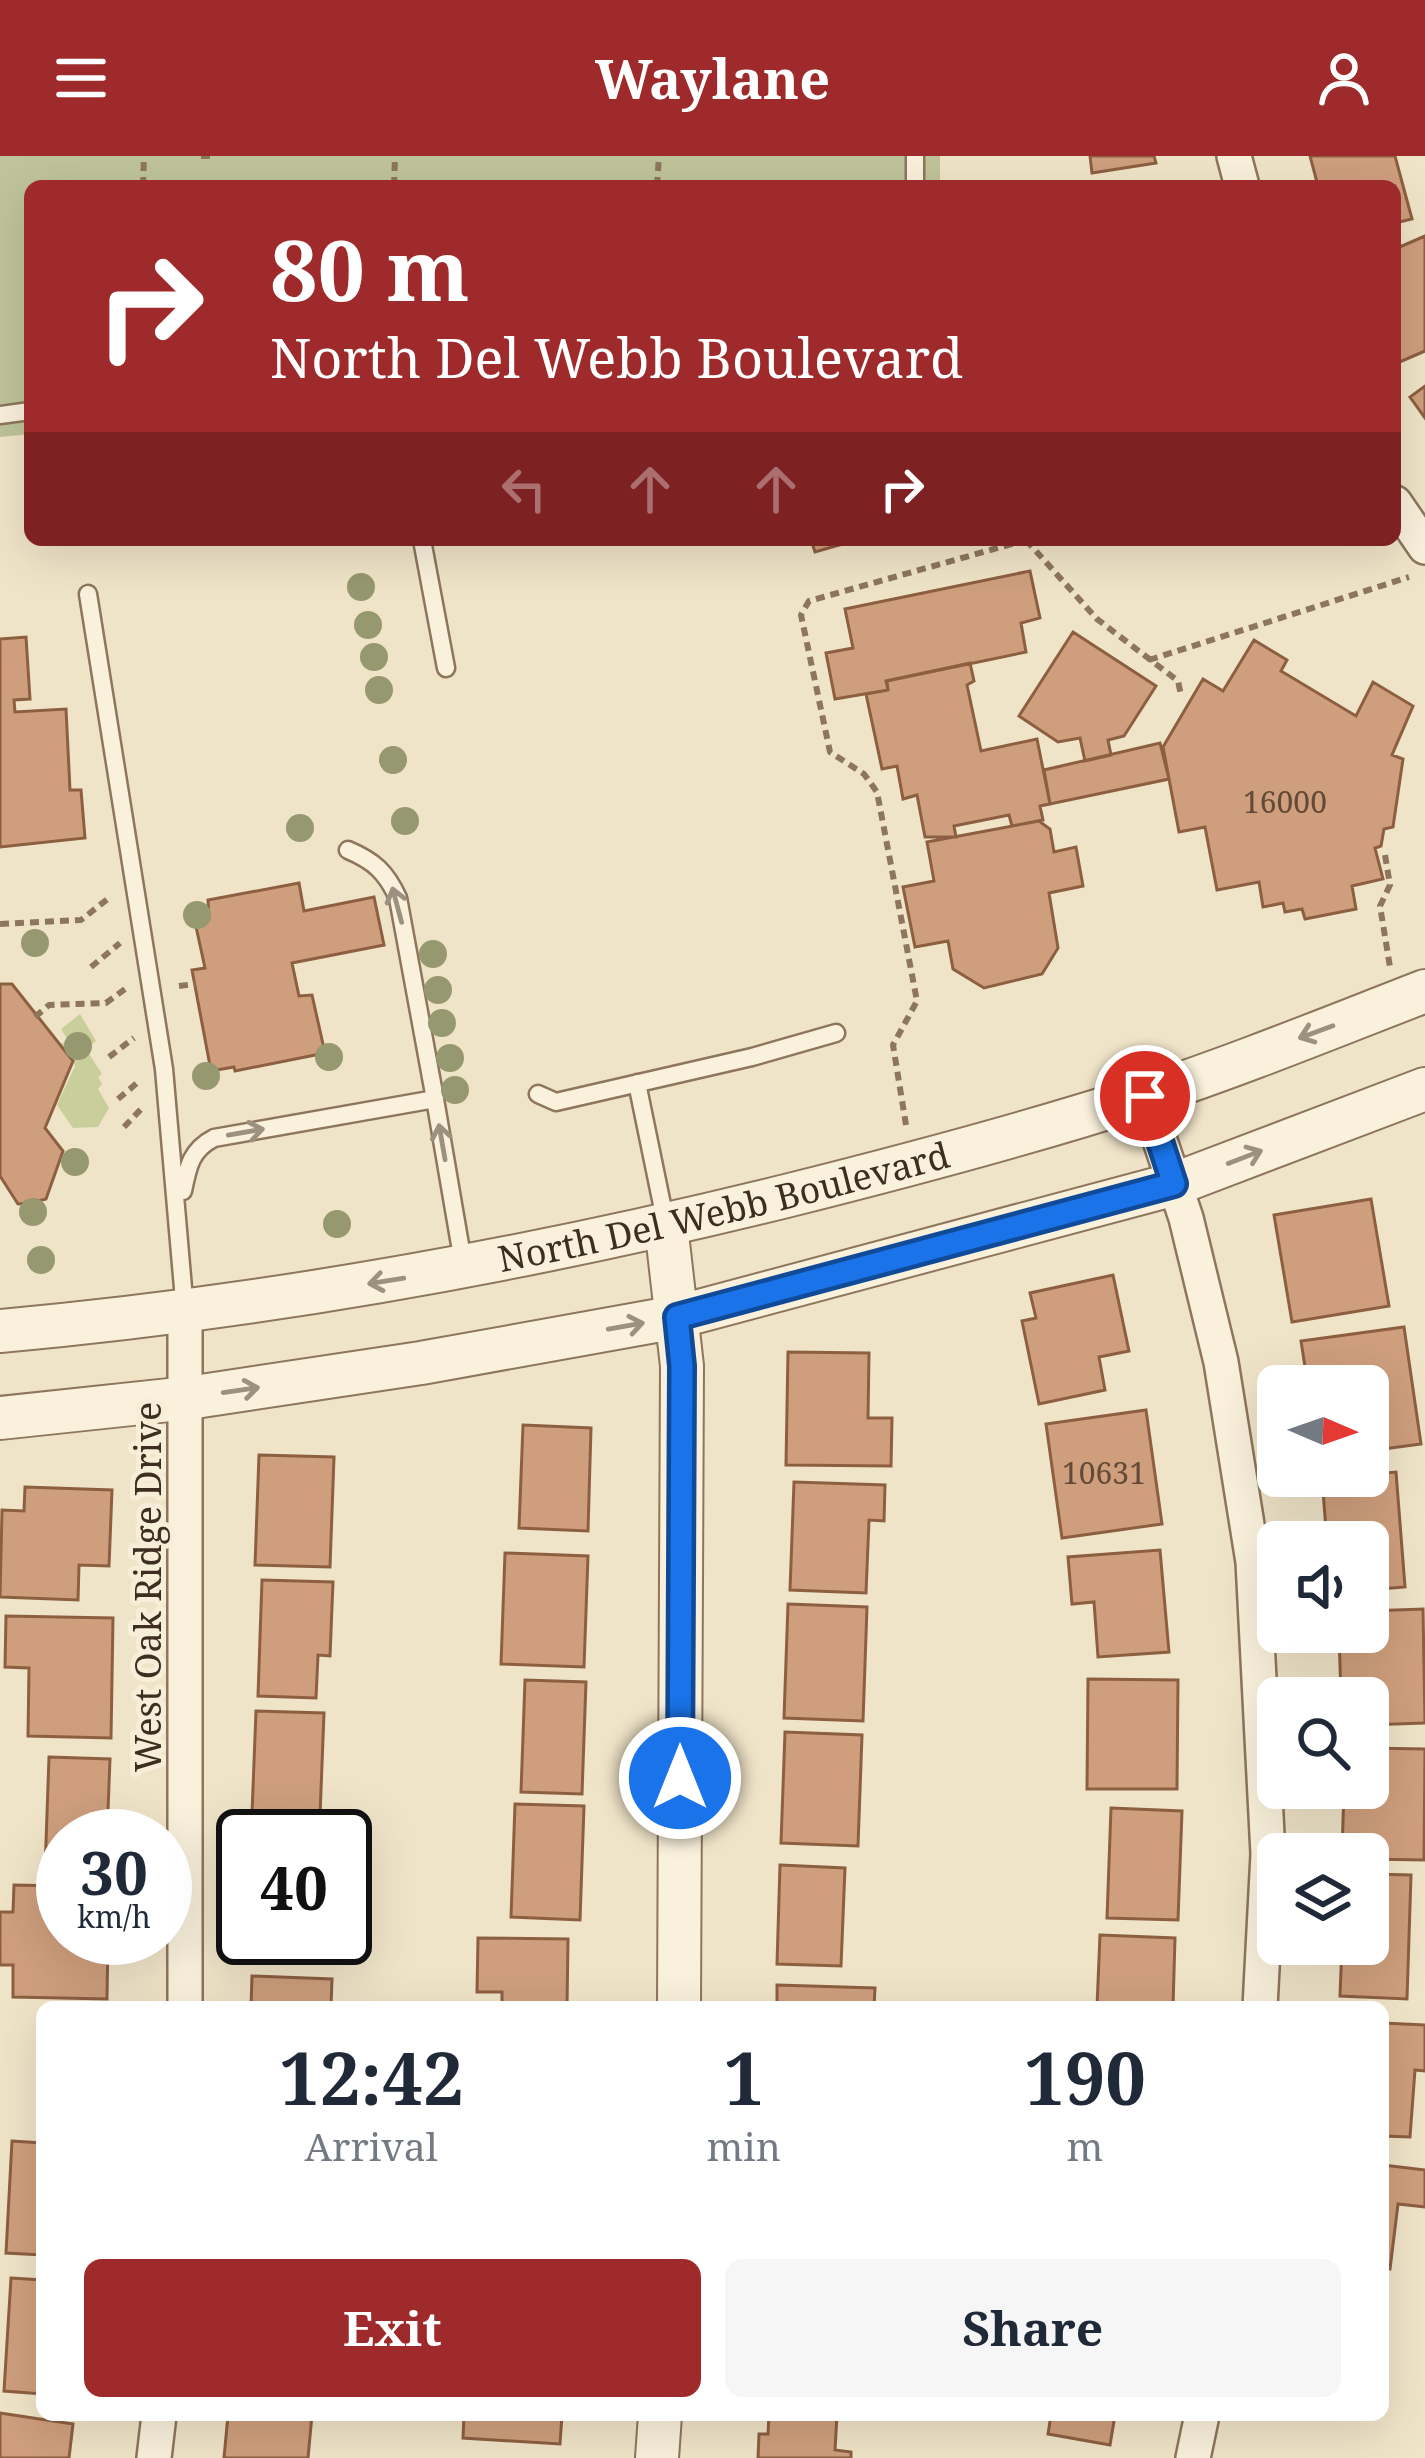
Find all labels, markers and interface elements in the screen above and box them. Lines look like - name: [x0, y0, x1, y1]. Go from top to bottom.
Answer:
- text: Waylane: [595, 41, 830, 115]
- icon: menu: [48, 45, 114, 111]
- icon: person: [1311, 45, 1377, 111]
- text: 80 m: [270, 211, 470, 326]
- icon: right: [72, 228, 228, 384]
- text: North Del Webb Boulevard: [270, 320, 963, 394]
- icon: left: [491, 456, 557, 522]
- icon: ahead: [617, 456, 683, 522]
- icon: ahead: [743, 456, 809, 522]
- icon: right: [869, 456, 935, 522]
- house number: 16000: [1243, 781, 1327, 822]
- one-way arrow: [385, 886, 407, 924]
- one-way arrow: [1298, 1023, 1335, 1045]
- pin: [1094, 1045, 1196, 1147]
- icon: arrive: [1112, 1063, 1178, 1129]
- one-way arrow: [226, 1120, 265, 1142]
- one-way arrow: [430, 1124, 453, 1163]
- street label: North Del Webb Boulevard: [494, 1130, 955, 1283]
- one-way arrow: [1225, 1145, 1262, 1166]
- one-way arrow: [368, 1270, 407, 1293]
- one-way arrow: [606, 1314, 645, 1336]
- north arrow: [1257, 1365, 1389, 1497]
- map controls: [1257, 1365, 1389, 1965]
- one-way arrow: [221, 1378, 260, 1401]
- street label: West Oak Ridge Drive: [123, 1402, 172, 1772]
- house number: 10631: [1062, 1452, 1146, 1493]
- button: sound: [1257, 1521, 1389, 1653]
- button: search: [1257, 1677, 1389, 1809]
- position arrow: [617, 1715, 743, 1841]
- speed limit sign: 40: [216, 1809, 372, 1965]
- text: 30: [80, 1831, 148, 1913]
- button: layers: [1257, 1833, 1389, 1965]
- text: km/h: [77, 1896, 151, 1937]
- text: 12:42: [279, 2028, 464, 2126]
- text: 1: [723, 2028, 764, 2126]
- text: 190: [1024, 2028, 1146, 2126]
- text: Arrival: [305, 2119, 438, 2172]
- text: min: [707, 2119, 781, 2172]
- text: m: [1067, 2119, 1103, 2172]
- button: Exit: [84, 2259, 701, 2397]
- button: Share: [725, 2259, 1341, 2397]

